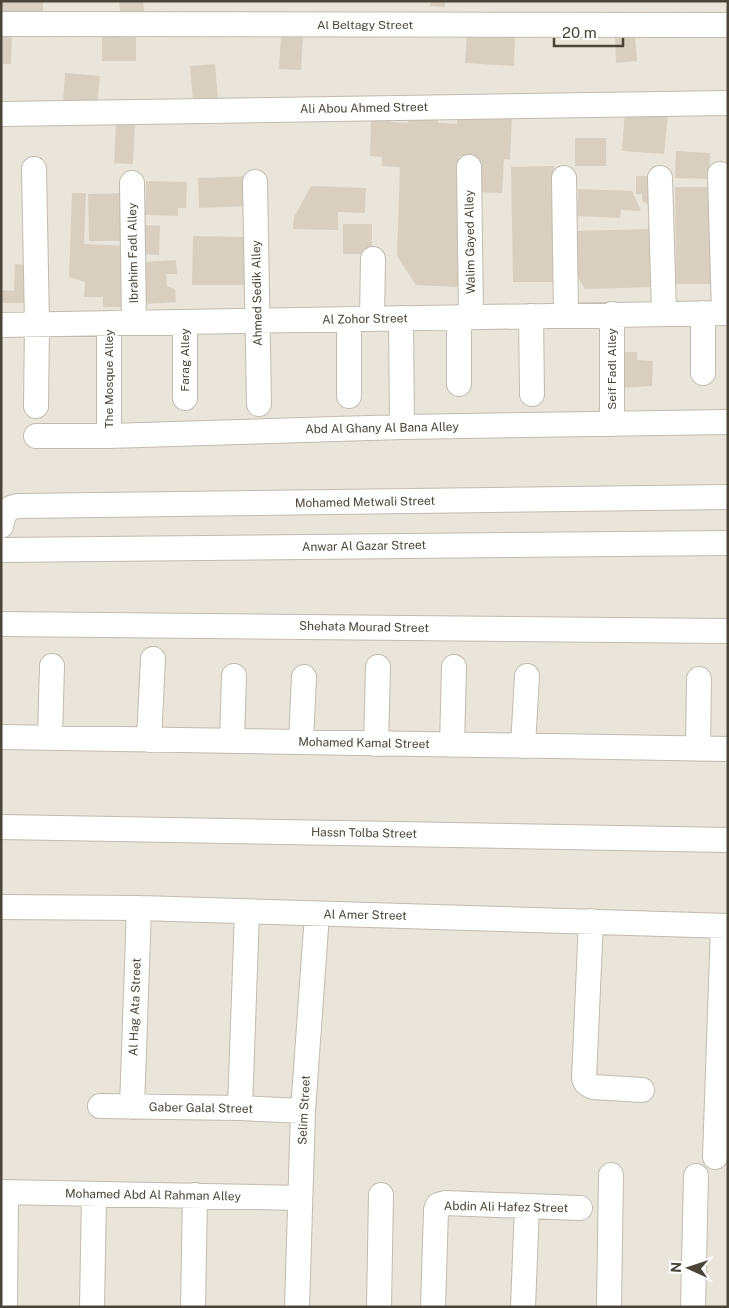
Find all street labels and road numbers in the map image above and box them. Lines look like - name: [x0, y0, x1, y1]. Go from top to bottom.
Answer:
- street label: Al Beltagy Street: [317, 18, 413, 32]
- street label: Ali Abou Ahmed Street: [300, 100, 428, 116]
- street label: Walim Gayed Alley: [462, 189, 478, 294]
- street label: Ibrahim Fadl Alley: [125, 202, 141, 304]
- street label: Ahmed Sedik Alley: [249, 239, 265, 346]
- street label: Al Zohor Street: [322, 311, 408, 327]
- street label: Farag Alley: [178, 328, 192, 392]
- street label: Seif Fadl Alley: [605, 328, 619, 410]
- street label: The Mosque Alley: [102, 329, 116, 429]
- street label: Abd Al Ghany Al Bana Alley: [305, 420, 460, 436]
- street label: Mohamed Metwali Street: [295, 494, 436, 510]
- street label: Anwar Al Gazar Street: [302, 538, 427, 554]
- street label: Shehata Mourad Street: [299, 619, 429, 635]
- street label: Mohamed Kamal Street: [298, 735, 430, 751]
- street label: Hassn Tolba Street: [311, 825, 417, 841]
- street label: Al Amer Street: [323, 907, 407, 923]
- street label: Al Hag Ata Street: [126, 957, 144, 1056]
- street label: Selim Street: [295, 1074, 313, 1145]
- street label: Gaber Galal Street: [149, 1100, 254, 1116]
- street label: Mohamed Abd Al Rahman Alley: [65, 1186, 242, 1204]
- street label: Abdin Ali Hafez Street: [444, 1199, 569, 1215]

